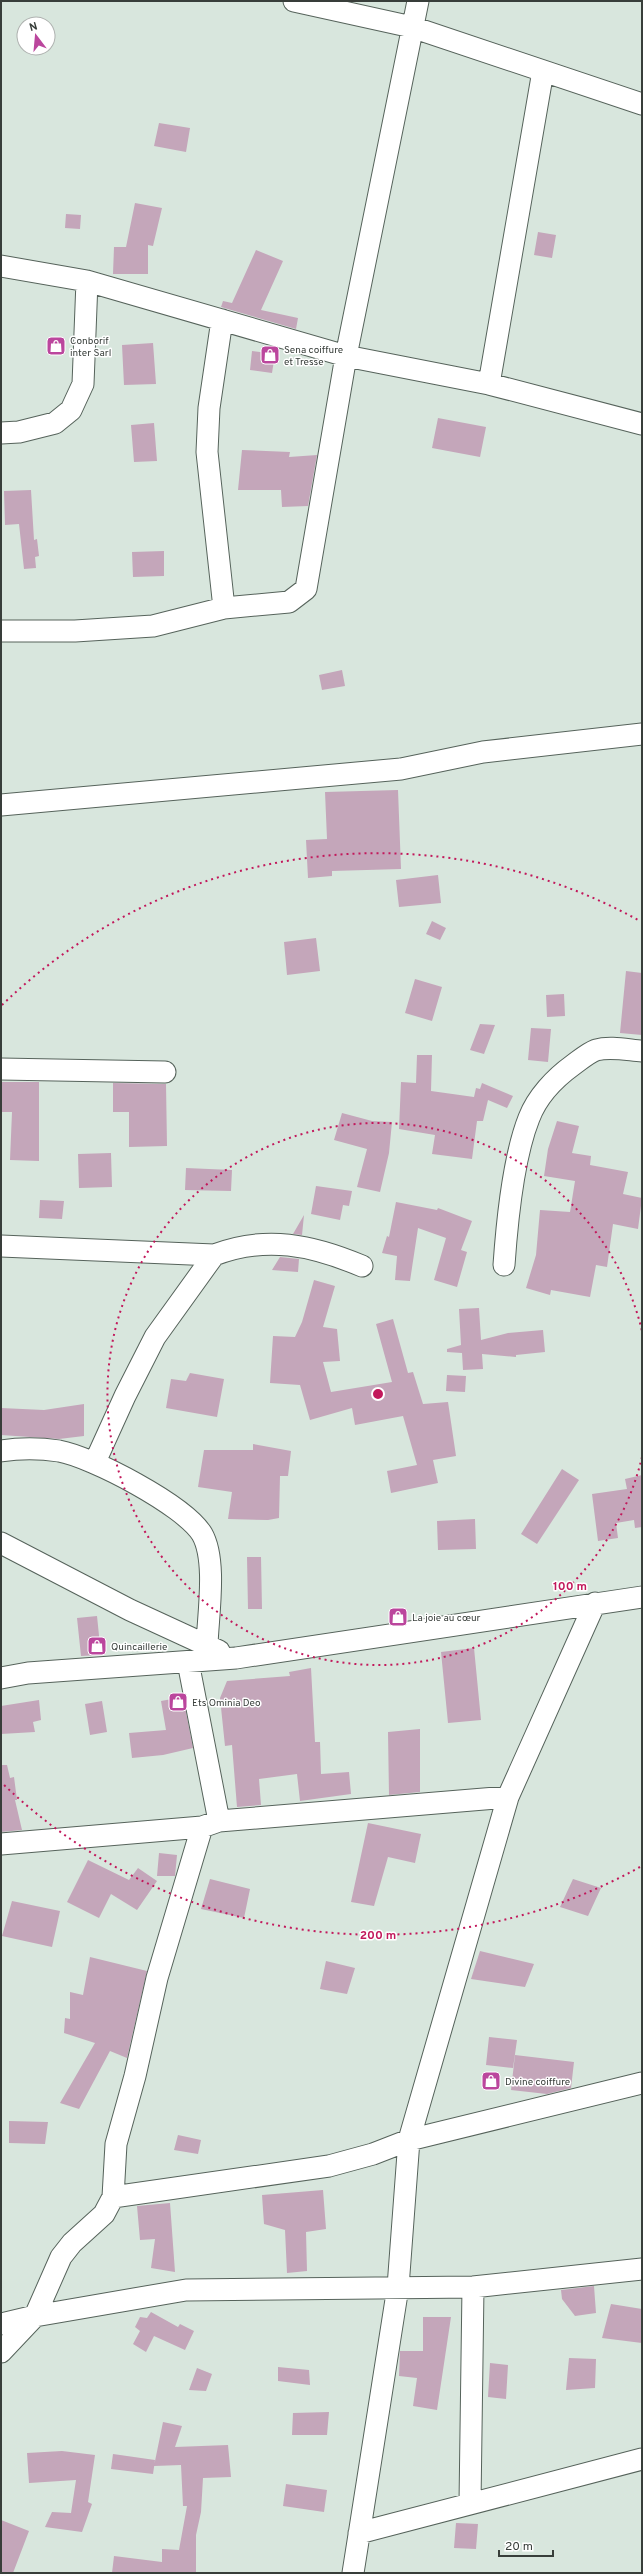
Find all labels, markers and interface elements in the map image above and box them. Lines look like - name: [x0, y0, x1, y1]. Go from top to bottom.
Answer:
- north arrow: [16, 16, 56, 56]
- text: N: [28, 20, 39, 35]
- shop icon: Conborif inter Sarl: [45, 335, 67, 357]
- place label: Conborif inter Sarl: [70, 335, 111, 360]
- shop icon: Sena coiffure et Tresse: [259, 344, 281, 366]
- place label: Sena coiffure et Tresse: [284, 344, 343, 369]
- centre of rings: [371, 1387, 385, 1401]
- text: 100 m: [553, 1579, 587, 1595]
- shop icon: La joie au cœur: [387, 1606, 409, 1628]
- place label: La joie au cœur: [412, 1612, 481, 1625]
- shop icon: Quincaillerie: [86, 1635, 108, 1657]
- place label: Quincaillerie: [111, 1641, 167, 1654]
- shop icon: Ets Ominia Deo: [167, 1691, 189, 1713]
- place label: Ets Ominia Deo: [192, 1697, 261, 1710]
- text: 200 m: [360, 1928, 396, 1944]
- shop icon: Divine coiffure: [480, 2070, 502, 2092]
- place label: Divine coiffure: [505, 2076, 570, 2089]
- scale bar: [499, 2532, 553, 2558]
- text: 20 m: [505, 2539, 533, 2555]

